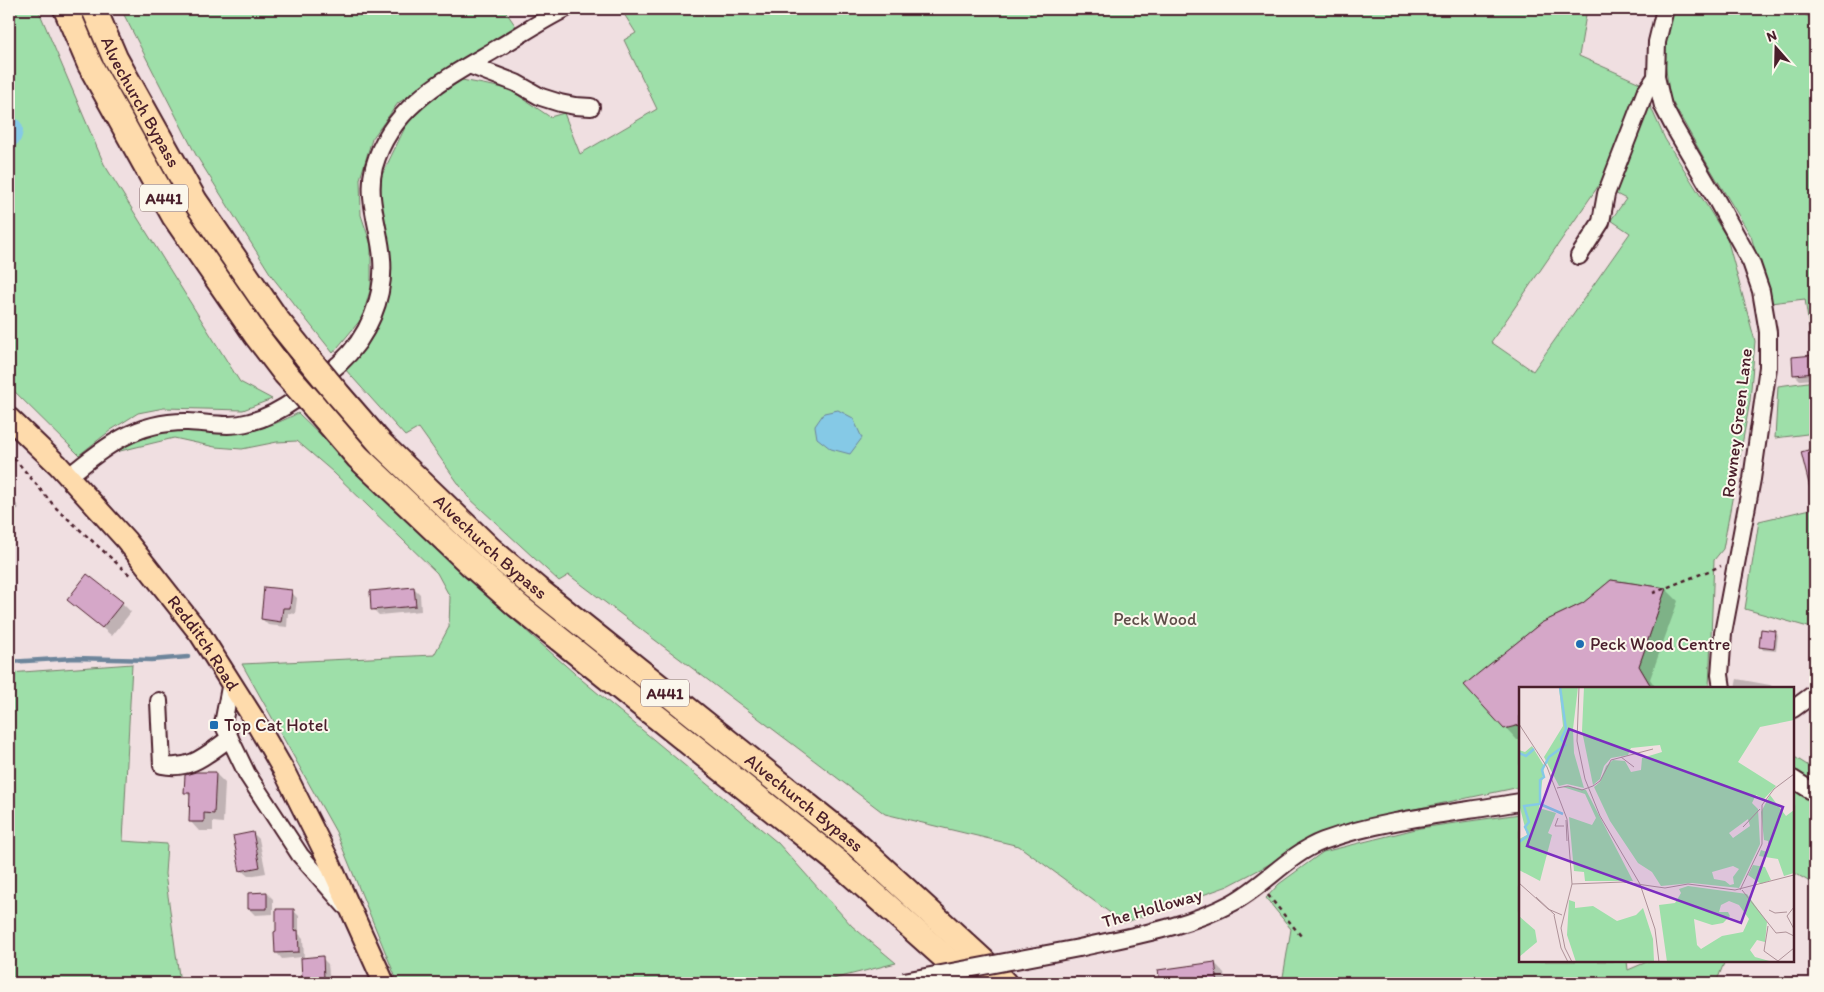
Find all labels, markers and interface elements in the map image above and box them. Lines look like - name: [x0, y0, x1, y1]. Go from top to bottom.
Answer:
- north arrow: [1752, 22, 1802, 72]
- text: N: [1764, 27, 1779, 46]
- street label: Alvechurch Bypass: [96, 33, 185, 171]
- road number: A441: [140, 184, 188, 212]
- street label: Rowney Green Lane: [1717, 347, 1757, 499]
- street label: Alvechurch Bypass: [429, 490, 552, 604]
- street label: Redditch Road: [163, 591, 244, 695]
- park label: Peck Wood: [1113, 608, 1197, 630]
- place label: Peck Wood Centre: [1590, 633, 1730, 655]
- marker: Peck Wood Centre: [1574, 638, 1586, 650]
- road number: A441: [641, 680, 689, 706]
- inset map: [1519, 687, 1794, 962]
- place label: Top Cat Hotel: [224, 714, 328, 736]
- marker: Top Cat Hotel: [208, 719, 220, 731]
- street label: Alvechurch Bypass: [740, 749, 868, 857]
- street label: The Holloway: [1099, 883, 1205, 933]

